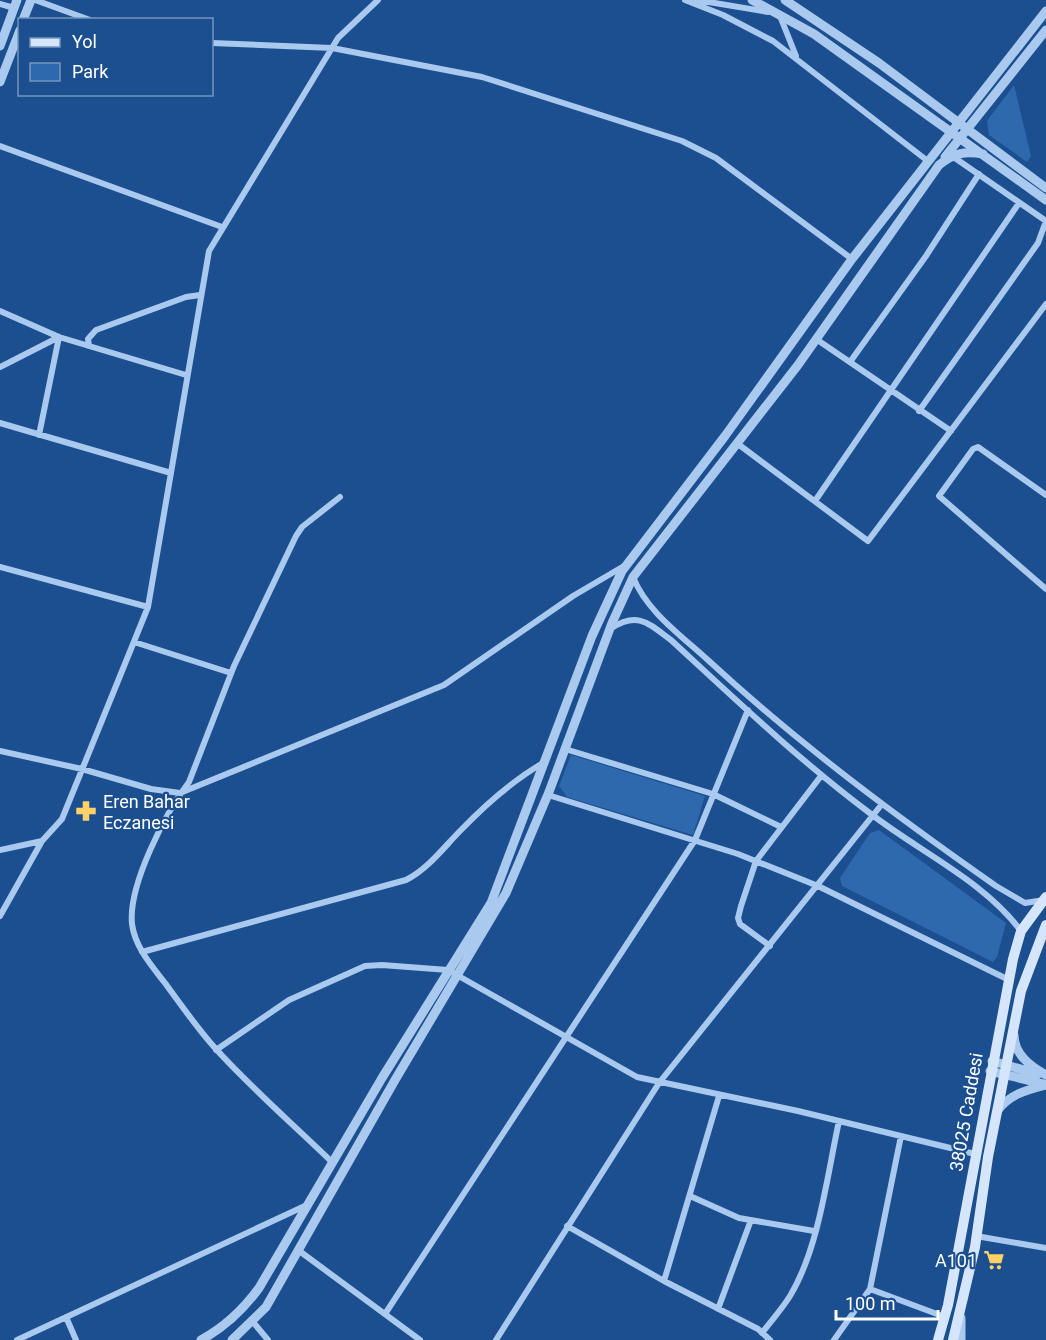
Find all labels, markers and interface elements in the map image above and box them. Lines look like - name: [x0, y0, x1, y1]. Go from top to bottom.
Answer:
- legend: [18, 18, 213, 96]
- text: Yol: [72, 31, 97, 52]
- text: Park: [72, 61, 109, 82]
- place label: Eren Bahar Eczanesi: [103, 791, 190, 833]
- pharmacy icon: Eren Bahar Eczanesi: [74, 799, 98, 823]
- street label: 38025 Caddesi: [945, 1051, 987, 1173]
- supermarket icon: A101: [982, 1248, 1006, 1272]
- place label: A101: [935, 1250, 977, 1271]
- scale bar: [836, 1283, 938, 1321]
- text: 100 m: [845, 1293, 896, 1314]

